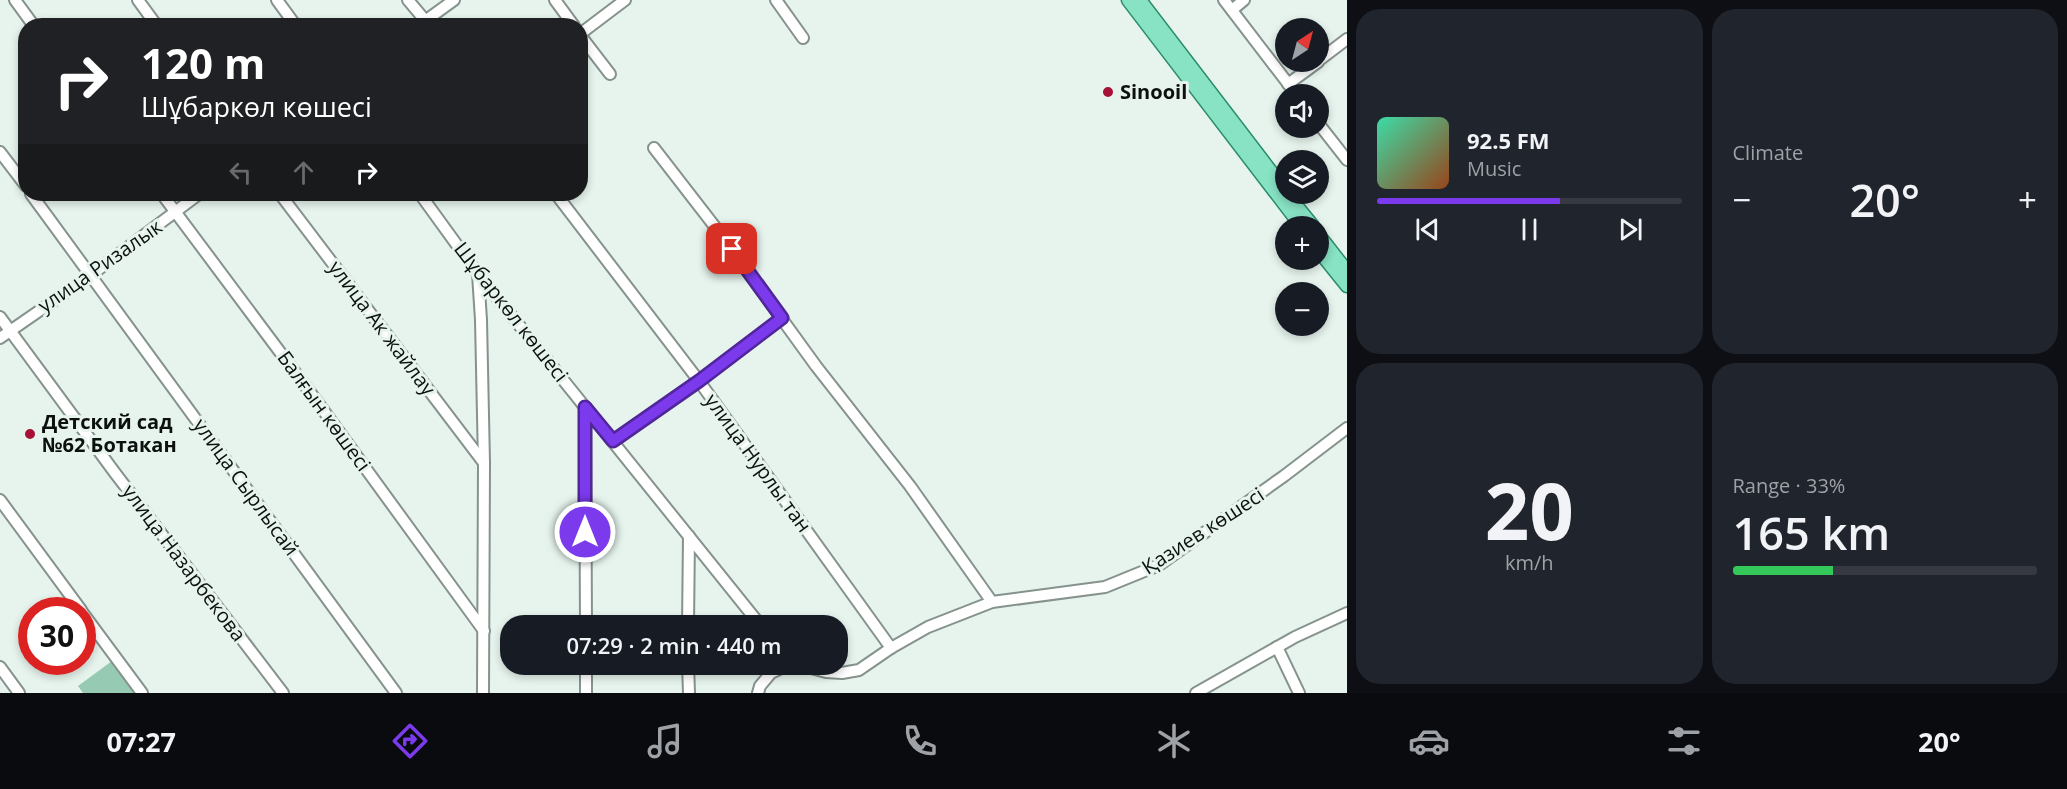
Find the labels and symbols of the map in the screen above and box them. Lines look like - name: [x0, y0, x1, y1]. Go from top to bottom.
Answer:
- north arrow: [1275, 18, 1329, 72]
- place label: Sinooil: [1120, 78, 1187, 105]
- marker: Sinooil: [1101, 85, 1115, 99]
- street label: улица Ризалык: [32, 212, 168, 318]
- pin: [706, 223, 757, 274]
- street label: Шұбаркөл көшесі: [448, 236, 575, 387]
- street label: улица Ак жайлау: [323, 255, 443, 401]
- street label: Балғын көшесі: [272, 345, 377, 476]
- street label: улица Нурлы тан: [699, 388, 818, 537]
- place label: Детский сад №62 Ботакан: [42, 408, 177, 458]
- street label: улица Сырлысай: [187, 413, 305, 561]
- marker: Детский сад №62 Ботакан: [23, 427, 37, 441]
- street label: улица Назарбекова: [116, 479, 252, 647]
- street label: Қазиев көшесі: [1136, 481, 1269, 580]
- position arrow: [553, 500, 617, 564]
- speed limit sign: 30: [18, 597, 96, 675]

